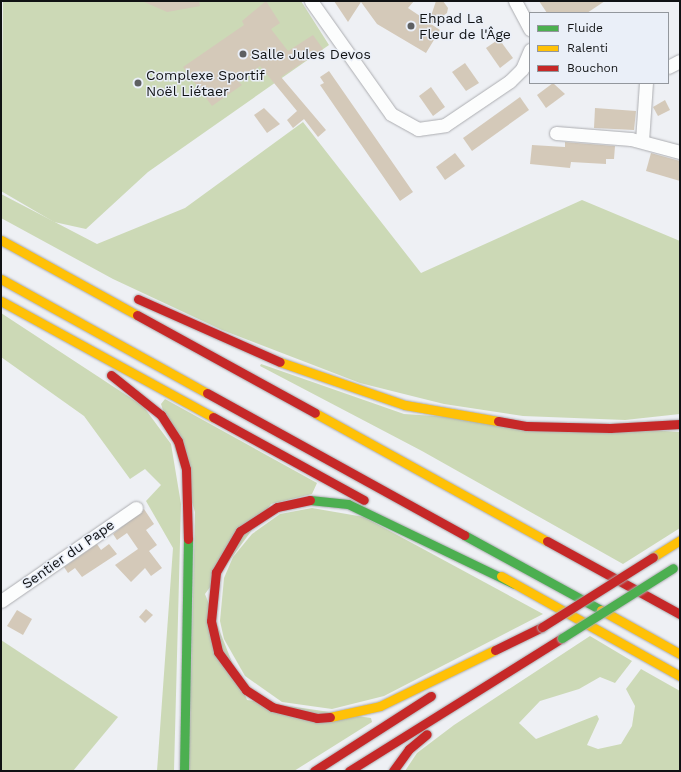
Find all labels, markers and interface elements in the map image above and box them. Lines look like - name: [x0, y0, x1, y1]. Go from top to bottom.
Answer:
- place label: Ehpad La Fleur de l'Âge: [419, 10, 511, 42]
- legend: [529, 12, 669, 84]
- marker: Ehpad La Fleur de l'Âge: [406, 21, 416, 31]
- text: Fluide: [567, 21, 603, 35]
- text: Ralenti: [567, 41, 608, 55]
- place label: Salle Jules Devos: [251, 46, 371, 62]
- marker: Salle Jules Devos: [238, 49, 248, 59]
- text: Bouchon: [567, 61, 618, 75]
- place label: Complexe Sportif Noël Liétaer: [146, 67, 265, 100]
- marker: Complexe Sportif Noël Liétaer: [133, 78, 143, 88]
- street label: Sentier du Pape: [18, 516, 118, 592]

